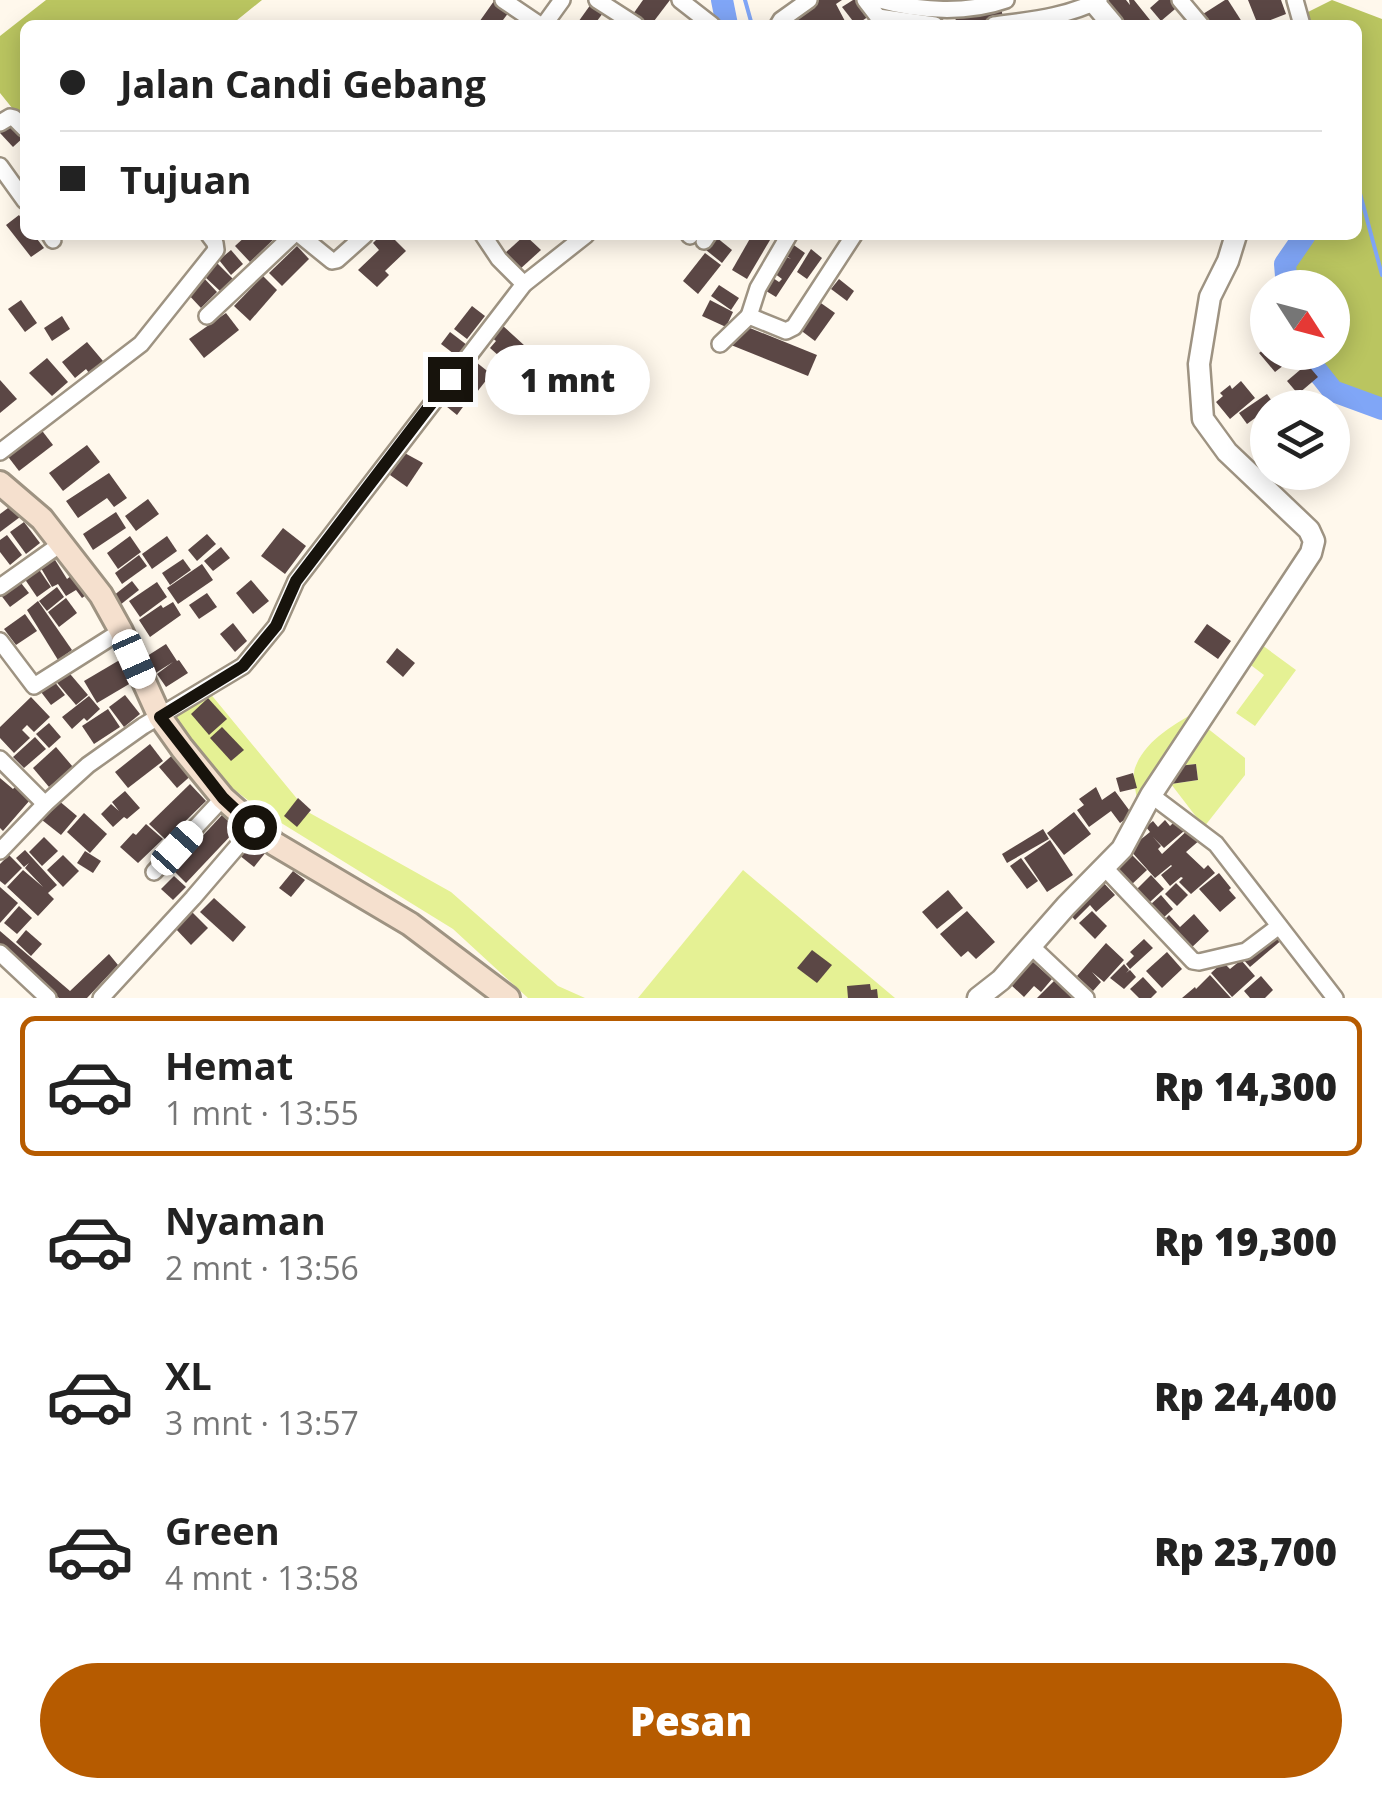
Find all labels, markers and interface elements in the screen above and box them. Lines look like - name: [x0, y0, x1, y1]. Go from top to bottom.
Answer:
- text: Jalan Candi Gebang: [120, 57, 486, 109]
- text: Tujuan: [120, 153, 251, 205]
- north arrow: [1250, 270, 1350, 370]
- map controls: [1250, 270, 1350, 490]
- callout: 1 mnt: [485, 344, 650, 414]
- route end: [428, 357, 473, 402]
- text: 1 mnt: [520, 358, 615, 401]
- button: layers: [1250, 390, 1350, 490]
- car: [108, 625, 160, 693]
- route start: [232, 805, 277, 850]
- car: [146, 816, 208, 880]
- text: Hemat: [165, 1039, 293, 1091]
- icon: car: [45, 1041, 135, 1131]
- text: Rp 14,300: [1154, 1060, 1337, 1112]
- text: 1 mnt · 13:55: [165, 1091, 359, 1134]
- text: Nyaman: [165, 1194, 326, 1246]
- icon: car: [45, 1196, 135, 1286]
- text: Rp 19,300: [1154, 1215, 1337, 1267]
- text: 2 mnt · 13:56: [165, 1246, 359, 1289]
- text: XL: [165, 1349, 212, 1401]
- icon: car: [45, 1351, 135, 1441]
- text: Rp 24,400: [1154, 1370, 1337, 1422]
- text: 3 mnt · 13:57: [165, 1401, 359, 1444]
- text: Green: [165, 1504, 280, 1556]
- icon: car: [45, 1506, 135, 1596]
- text: Rp 23,700: [1154, 1525, 1337, 1577]
- text: 4 mnt · 13:58: [165, 1556, 359, 1599]
- button: Pesan: [40, 1663, 1342, 1778]

